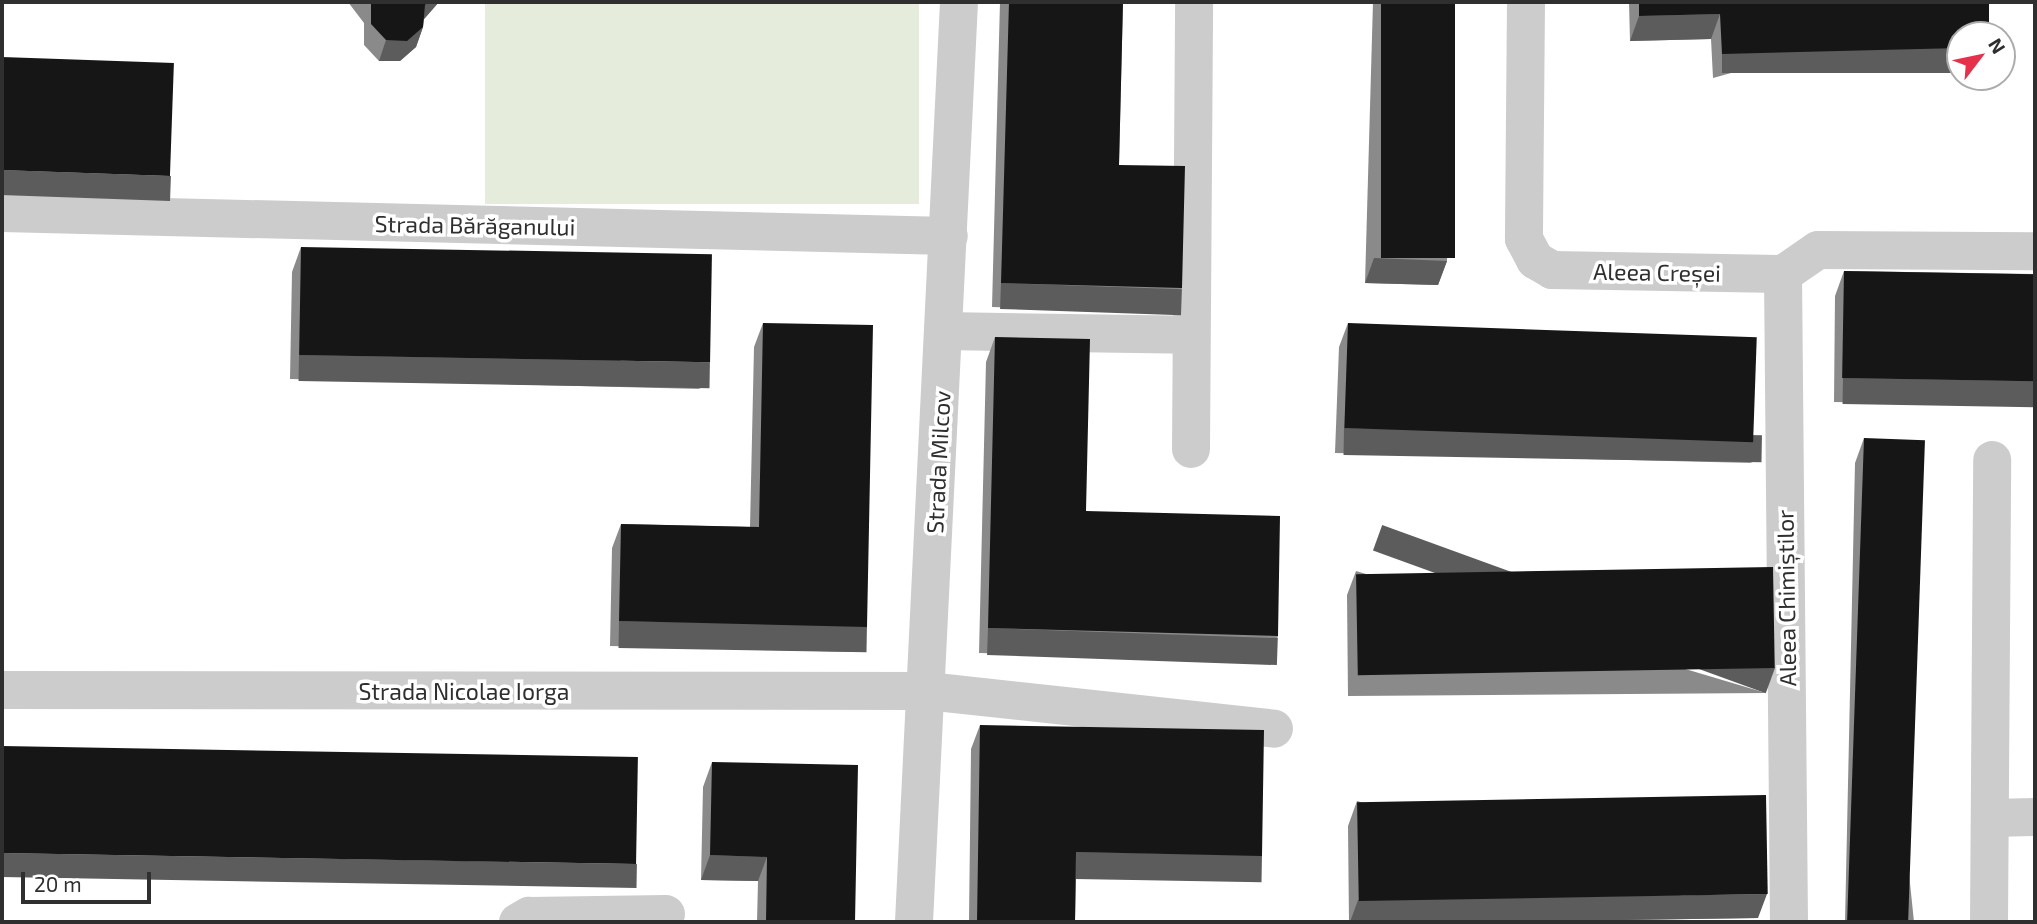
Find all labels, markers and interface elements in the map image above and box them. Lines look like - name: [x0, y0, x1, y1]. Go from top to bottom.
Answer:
- north arrow: [1946, 21, 2016, 91]
- text: N: [1984, 34, 2011, 58]
- street label: Strada Bărăganului: [375, 209, 575, 241]
- street label: Aleea Creșei: [1593, 257, 1721, 287]
- street label: Strada Milcov: [920, 390, 956, 534]
- street label: Aleea Chimiștilor: [1771, 509, 1801, 687]
- street label: Strada Nicolae Iorga: [359, 677, 569, 705]
- scale bar: [24, 858, 154, 902]
- text: 20 m: [34, 871, 82, 896]

